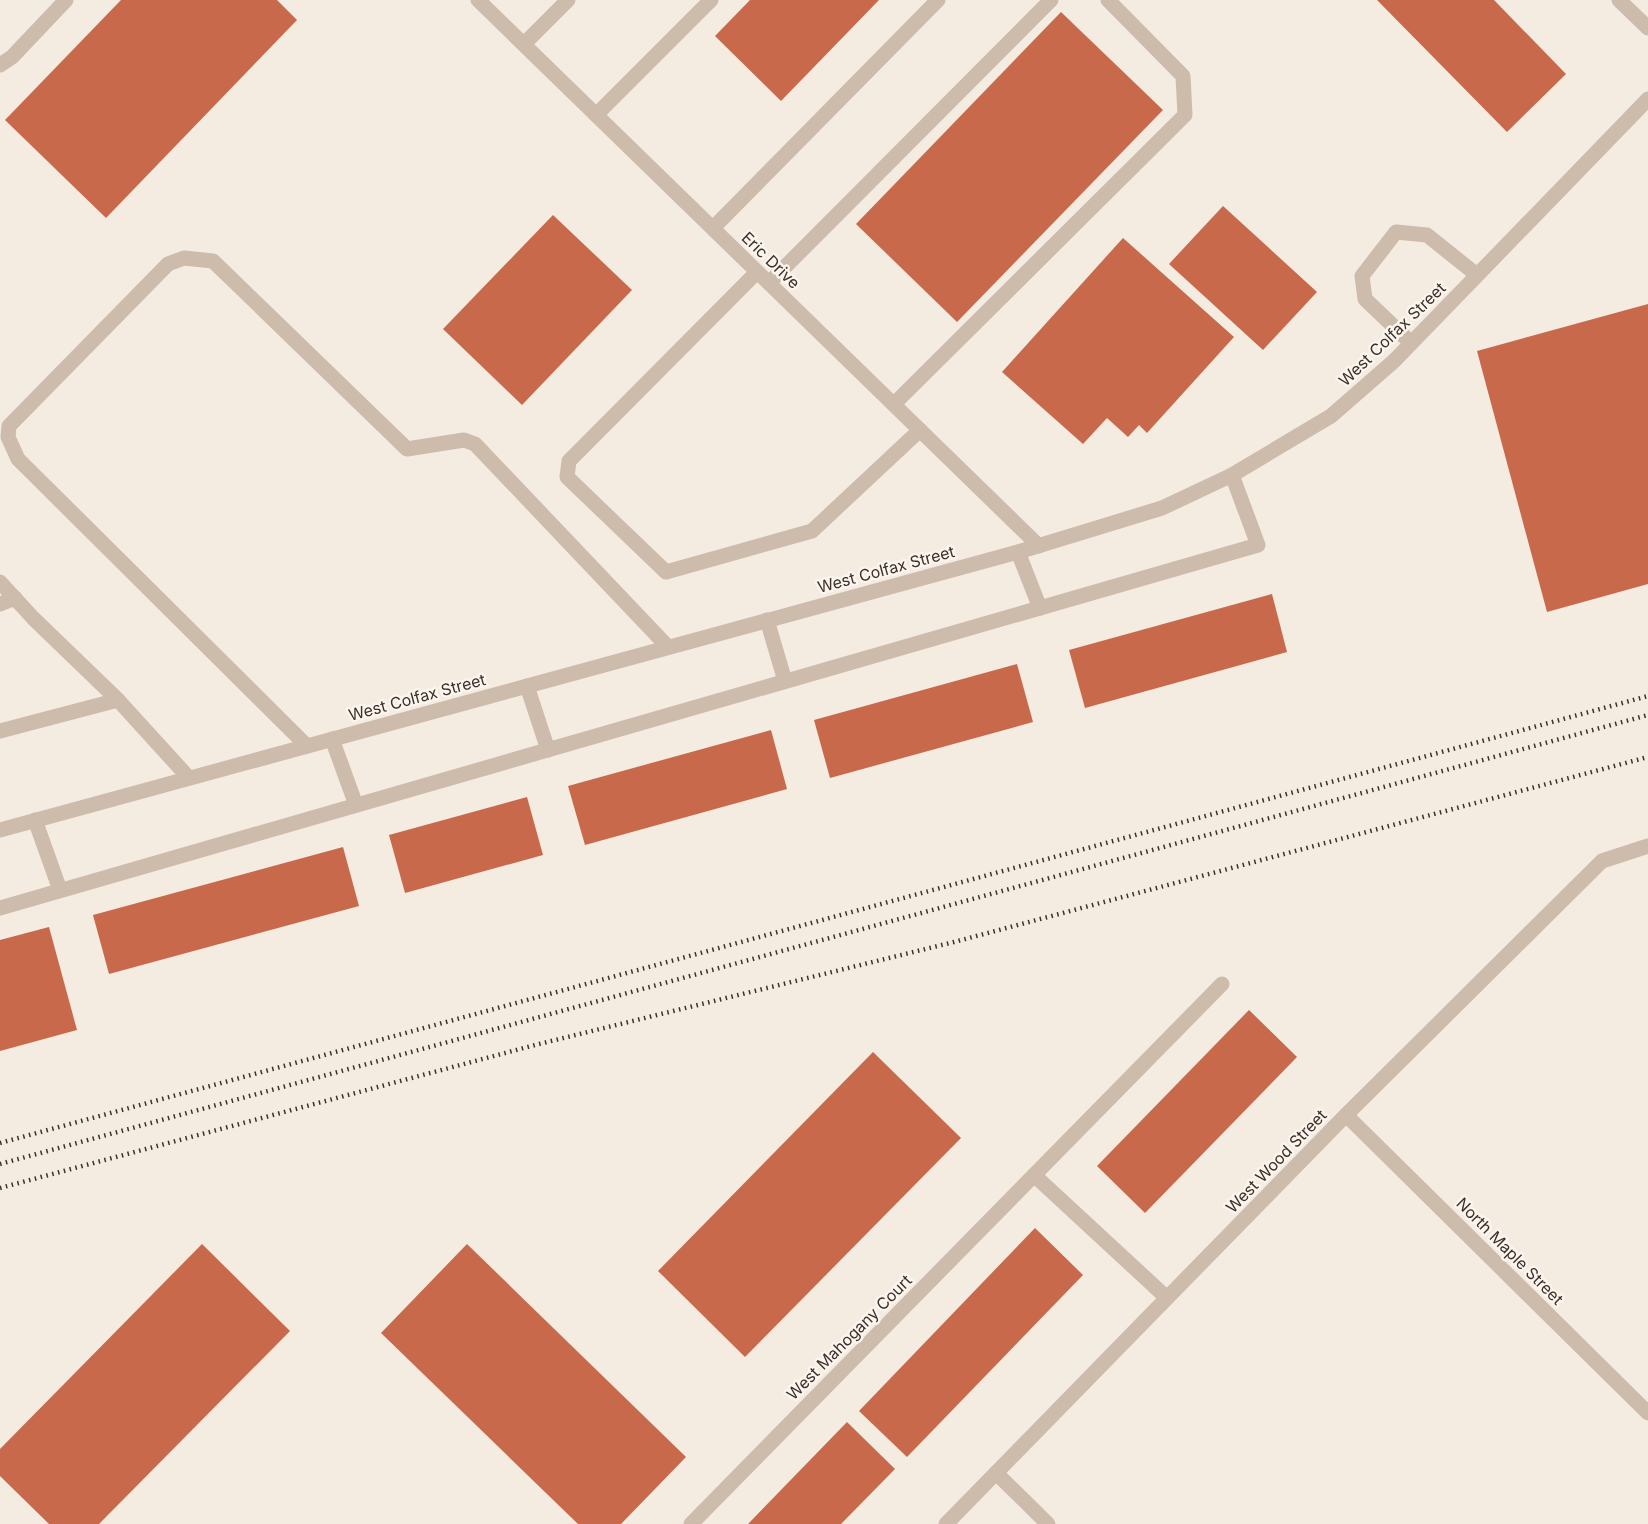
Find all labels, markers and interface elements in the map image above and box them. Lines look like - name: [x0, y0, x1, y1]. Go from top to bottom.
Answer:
- street label: Eric Drive: [738, 227, 804, 293]
- street label: West Colfax Street: [1334, 278, 1450, 390]
- street label: West Colfax Street: [815, 541, 957, 597]
- street label: West Colfax Street: [346, 669, 488, 725]
- street label: West Wood Street: [1222, 1105, 1330, 1217]
- street label: North Maple Street: [1452, 1193, 1568, 1309]
- street label: West Mahogany Court: [782, 1270, 916, 1404]

